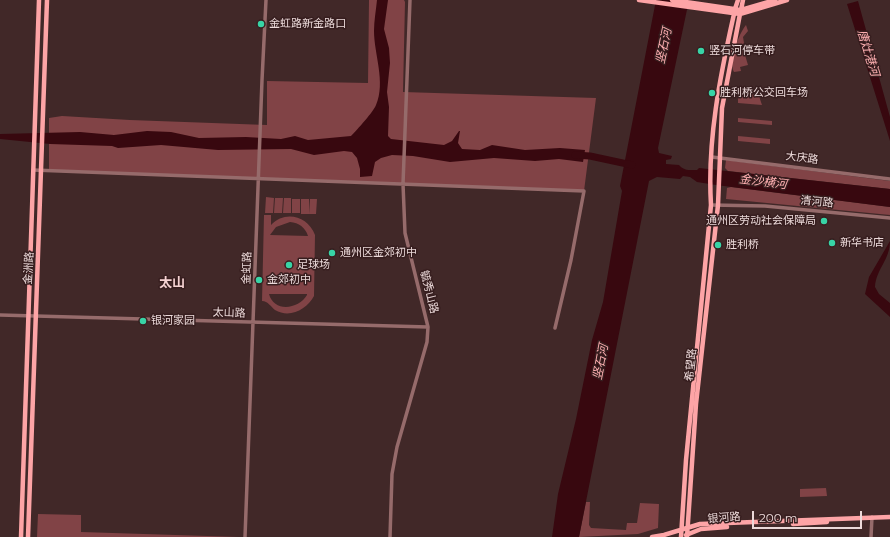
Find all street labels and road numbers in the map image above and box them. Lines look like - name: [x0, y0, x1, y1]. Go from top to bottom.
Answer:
- street label: 大庆路: [785, 149, 819, 167]
- street label: 清河路: [800, 194, 834, 210]
- street label: 金洲路: [22, 251, 36, 285]
- street label: 金虹路: [240, 251, 254, 285]
- street label: 毓秀山路: [417, 269, 441, 315]
- street label: 太山路: [212, 306, 246, 320]
- street label: 希望路: [683, 348, 699, 382]
- street label: 银河路: [707, 510, 741, 526]

